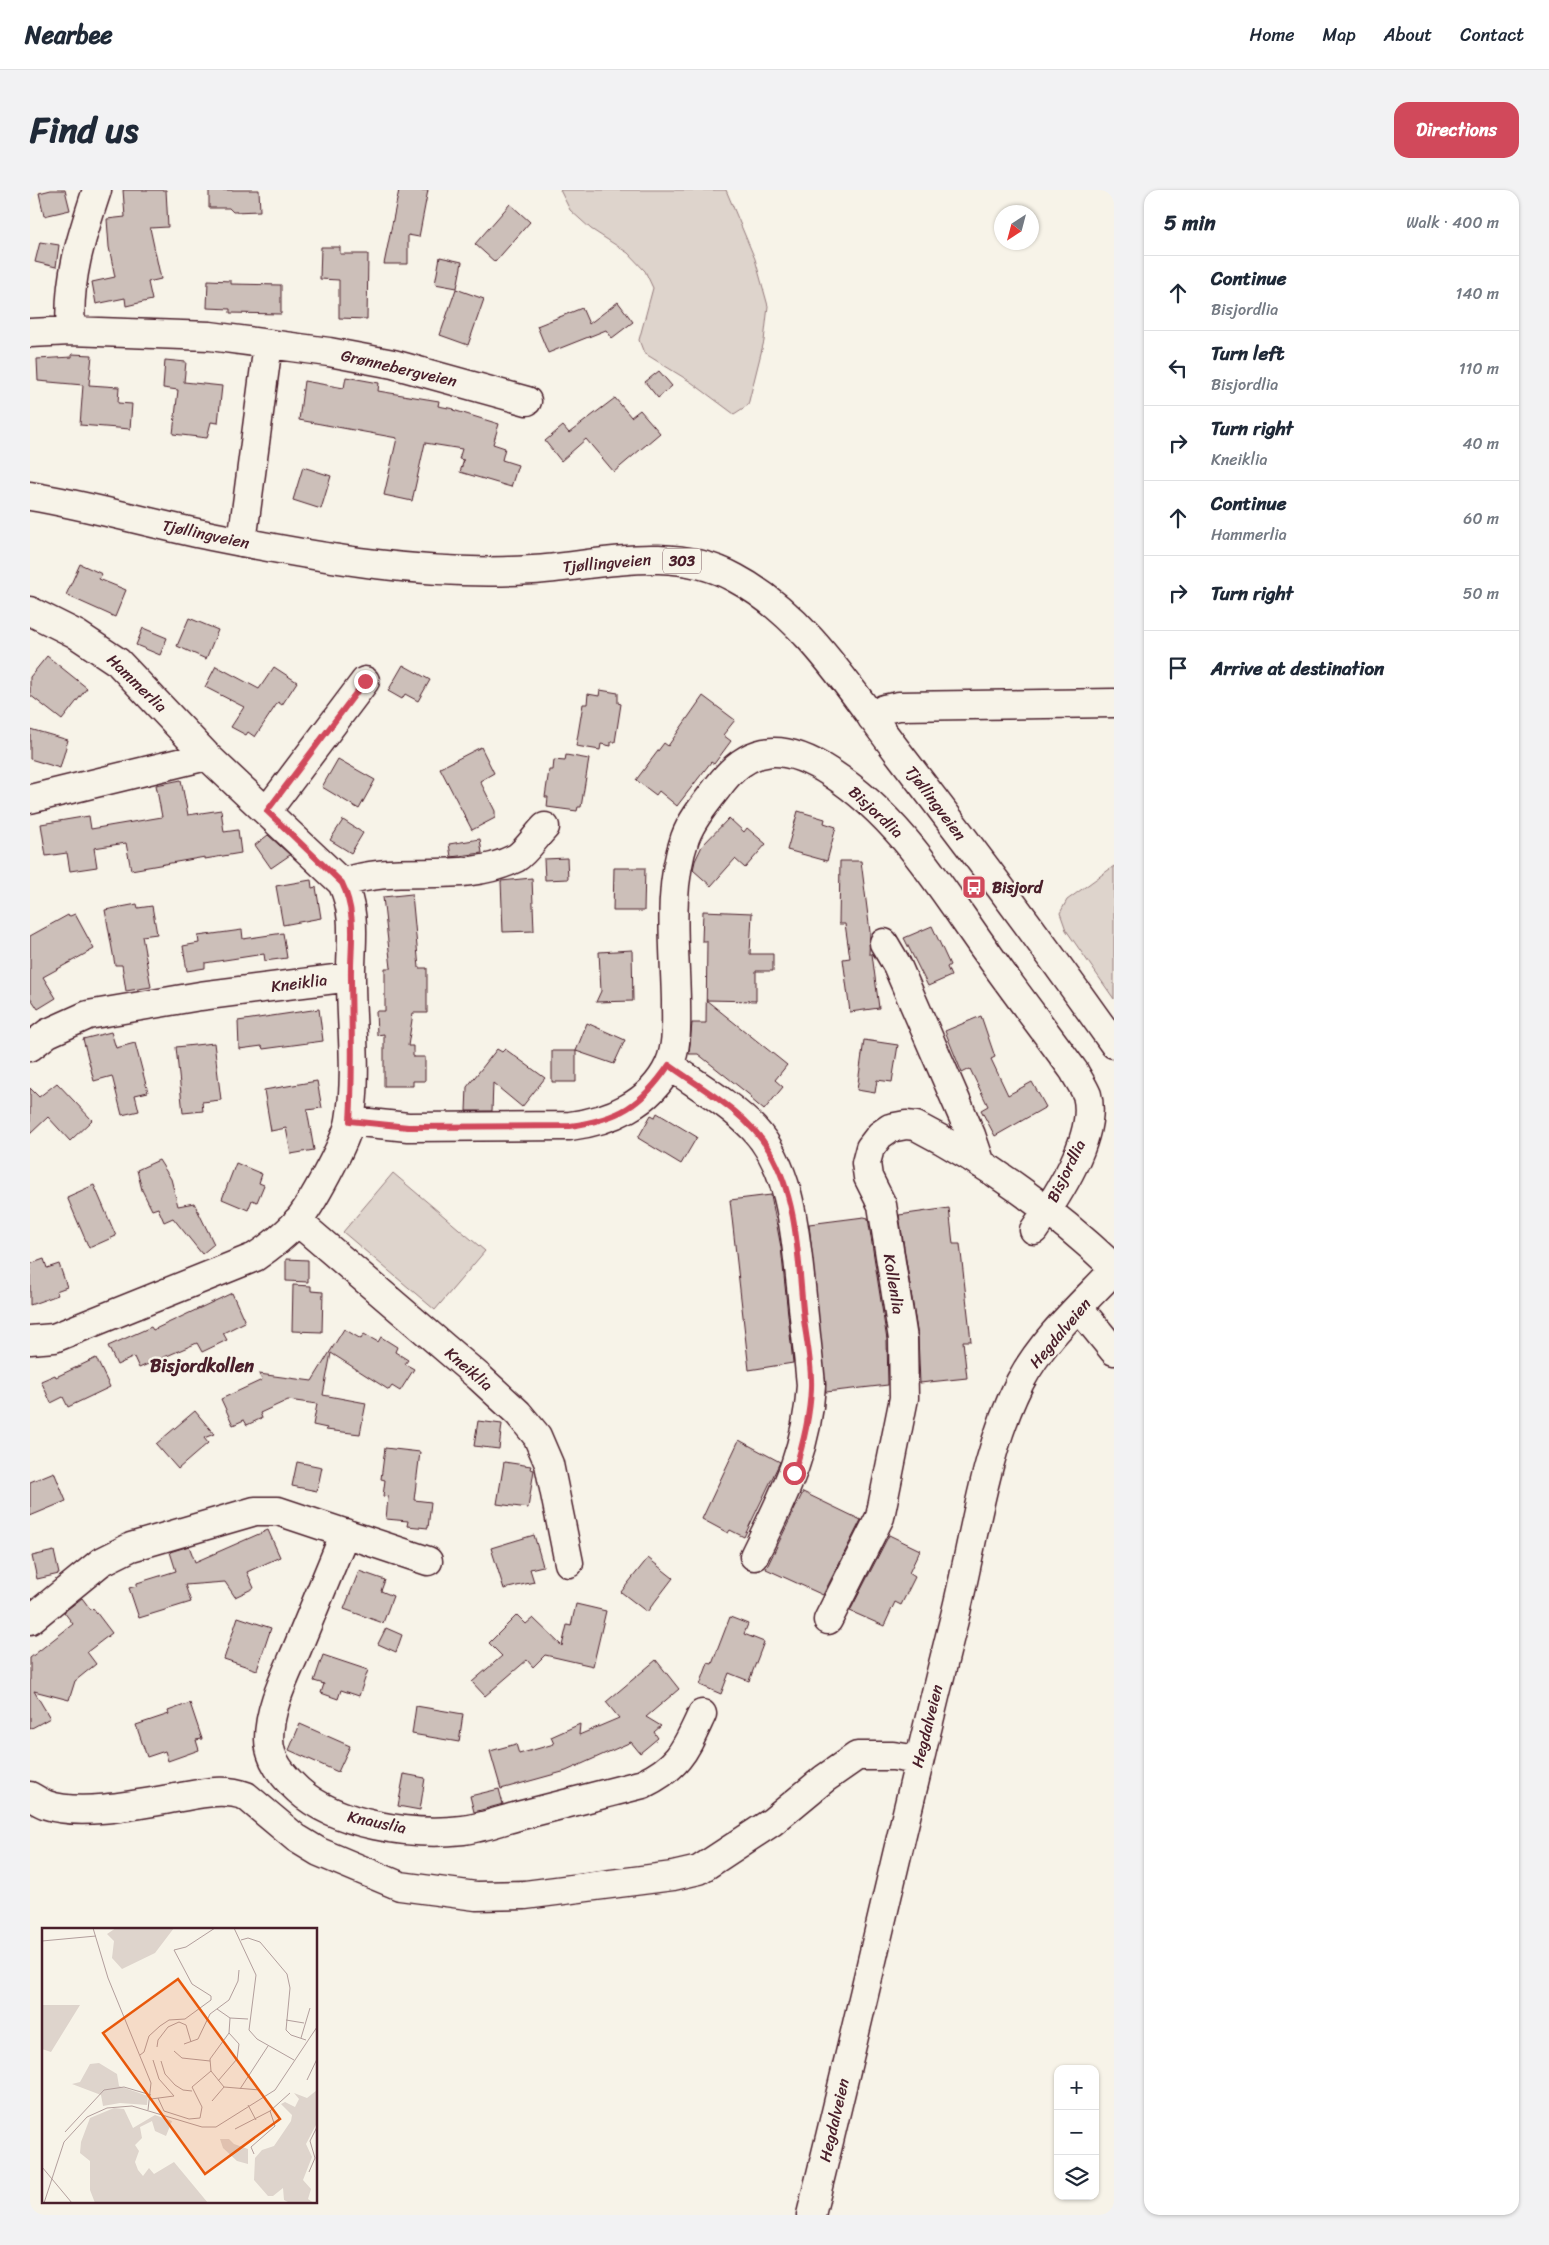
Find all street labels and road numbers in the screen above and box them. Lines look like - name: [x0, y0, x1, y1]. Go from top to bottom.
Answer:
- street label: Grønnebergveien: [338, 341, 460, 396]
- street label: Tjøllingveien: [160, 511, 253, 557]
- street label: Tjøllingveien: [562, 545, 653, 581]
- road number: 303: [663, 548, 701, 574]
- street label: Hammerlia: [100, 646, 174, 720]
- street label: Tjøllingveien: [898, 759, 974, 847]
- street label: Bisjordlia: [842, 778, 910, 846]
- street label: Kneiklia: [269, 965, 329, 1001]
- street label: Bisjordlia: [1038, 1134, 1094, 1208]
- street label: Kollenlia: [875, 1252, 913, 1316]
- street label: Hegdalveien: [1022, 1291, 1099, 1375]
- street label: Kneiklia: [438, 1340, 500, 1398]
- street label: Hegdalveien: [903, 1681, 951, 1771]
- street label: Knauslia: [345, 1802, 409, 1842]
- street label: Hegdalveien: [810, 2075, 858, 2165]

